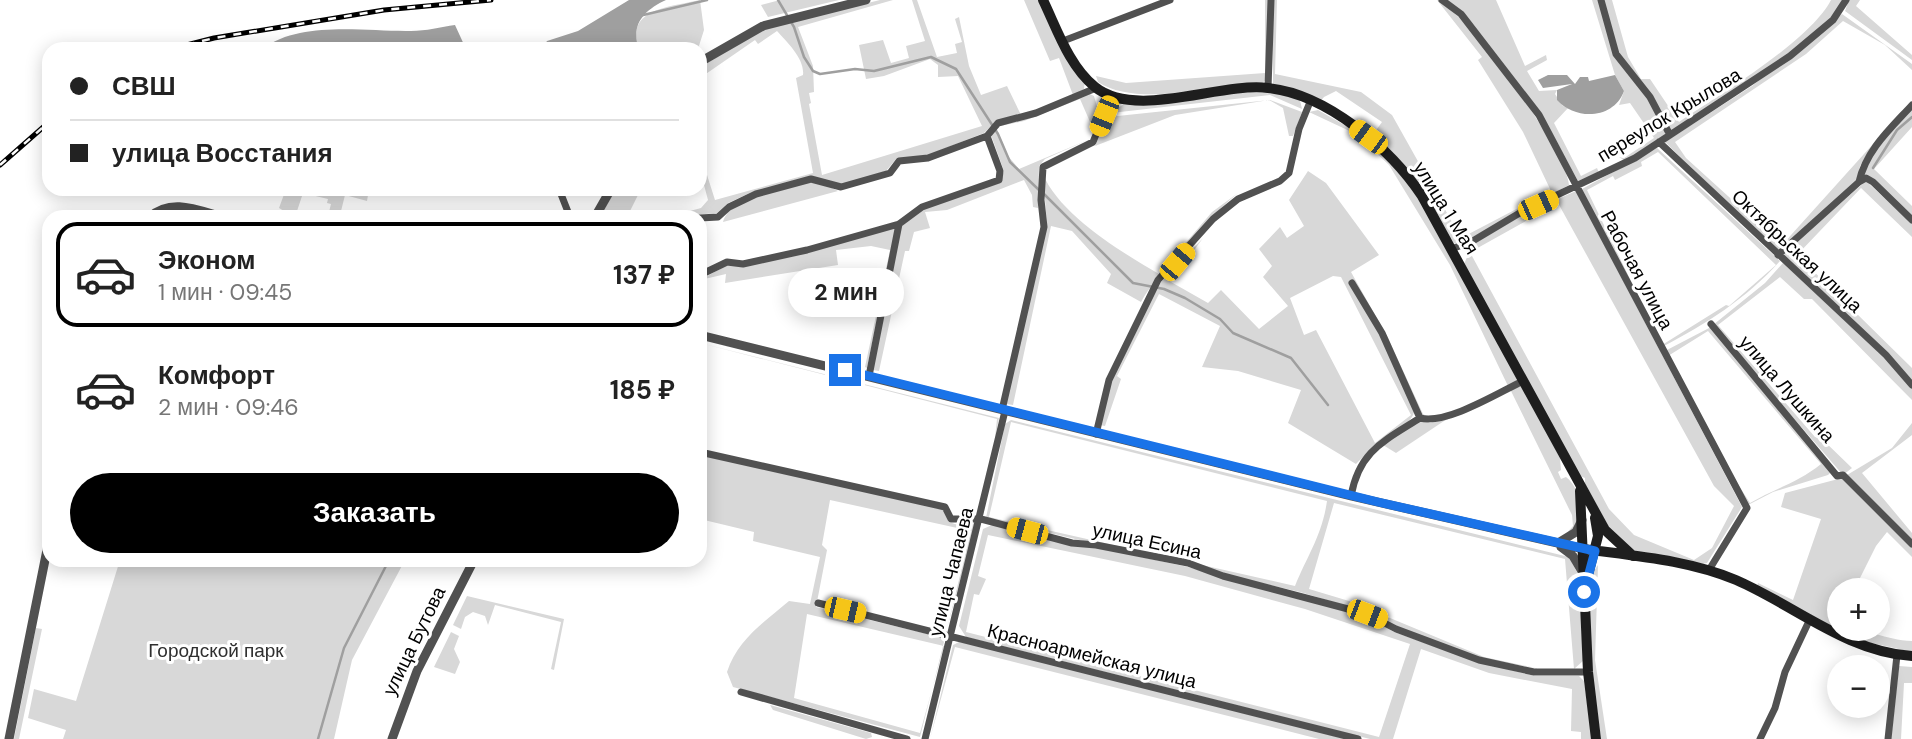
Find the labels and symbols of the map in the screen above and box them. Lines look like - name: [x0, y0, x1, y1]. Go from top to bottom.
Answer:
- street label: переулок Крылова: [1592, 62, 1746, 168]
- car: [1087, 93, 1122, 139]
- car: [1345, 116, 1392, 158]
- street label: улица 1 Мая: [1408, 157, 1484, 259]
- street label: Октябрьская улица: [1726, 184, 1868, 318]
- car: [1515, 187, 1562, 223]
- street label: Рабочая улица: [1595, 206, 1679, 334]
- car: [1156, 239, 1199, 285]
- callout: 2 мин: [787, 268, 903, 318]
- street label: улица Лушкина: [1733, 330, 1841, 448]
- route end: [829, 354, 861, 386]
- street label: улица Чапаева: [923, 504, 979, 639]
- car: [1004, 515, 1051, 547]
- street label: улица Есина: [1090, 517, 1204, 565]
- route start: [1568, 576, 1600, 608]
- street label: улица Бутова: [377, 582, 451, 700]
- car: [823, 595, 868, 625]
- car: [1344, 597, 1391, 631]
- street label: Красноармейская улица: [985, 618, 1200, 694]
- park label: Городской парк: [148, 638, 284, 663]

